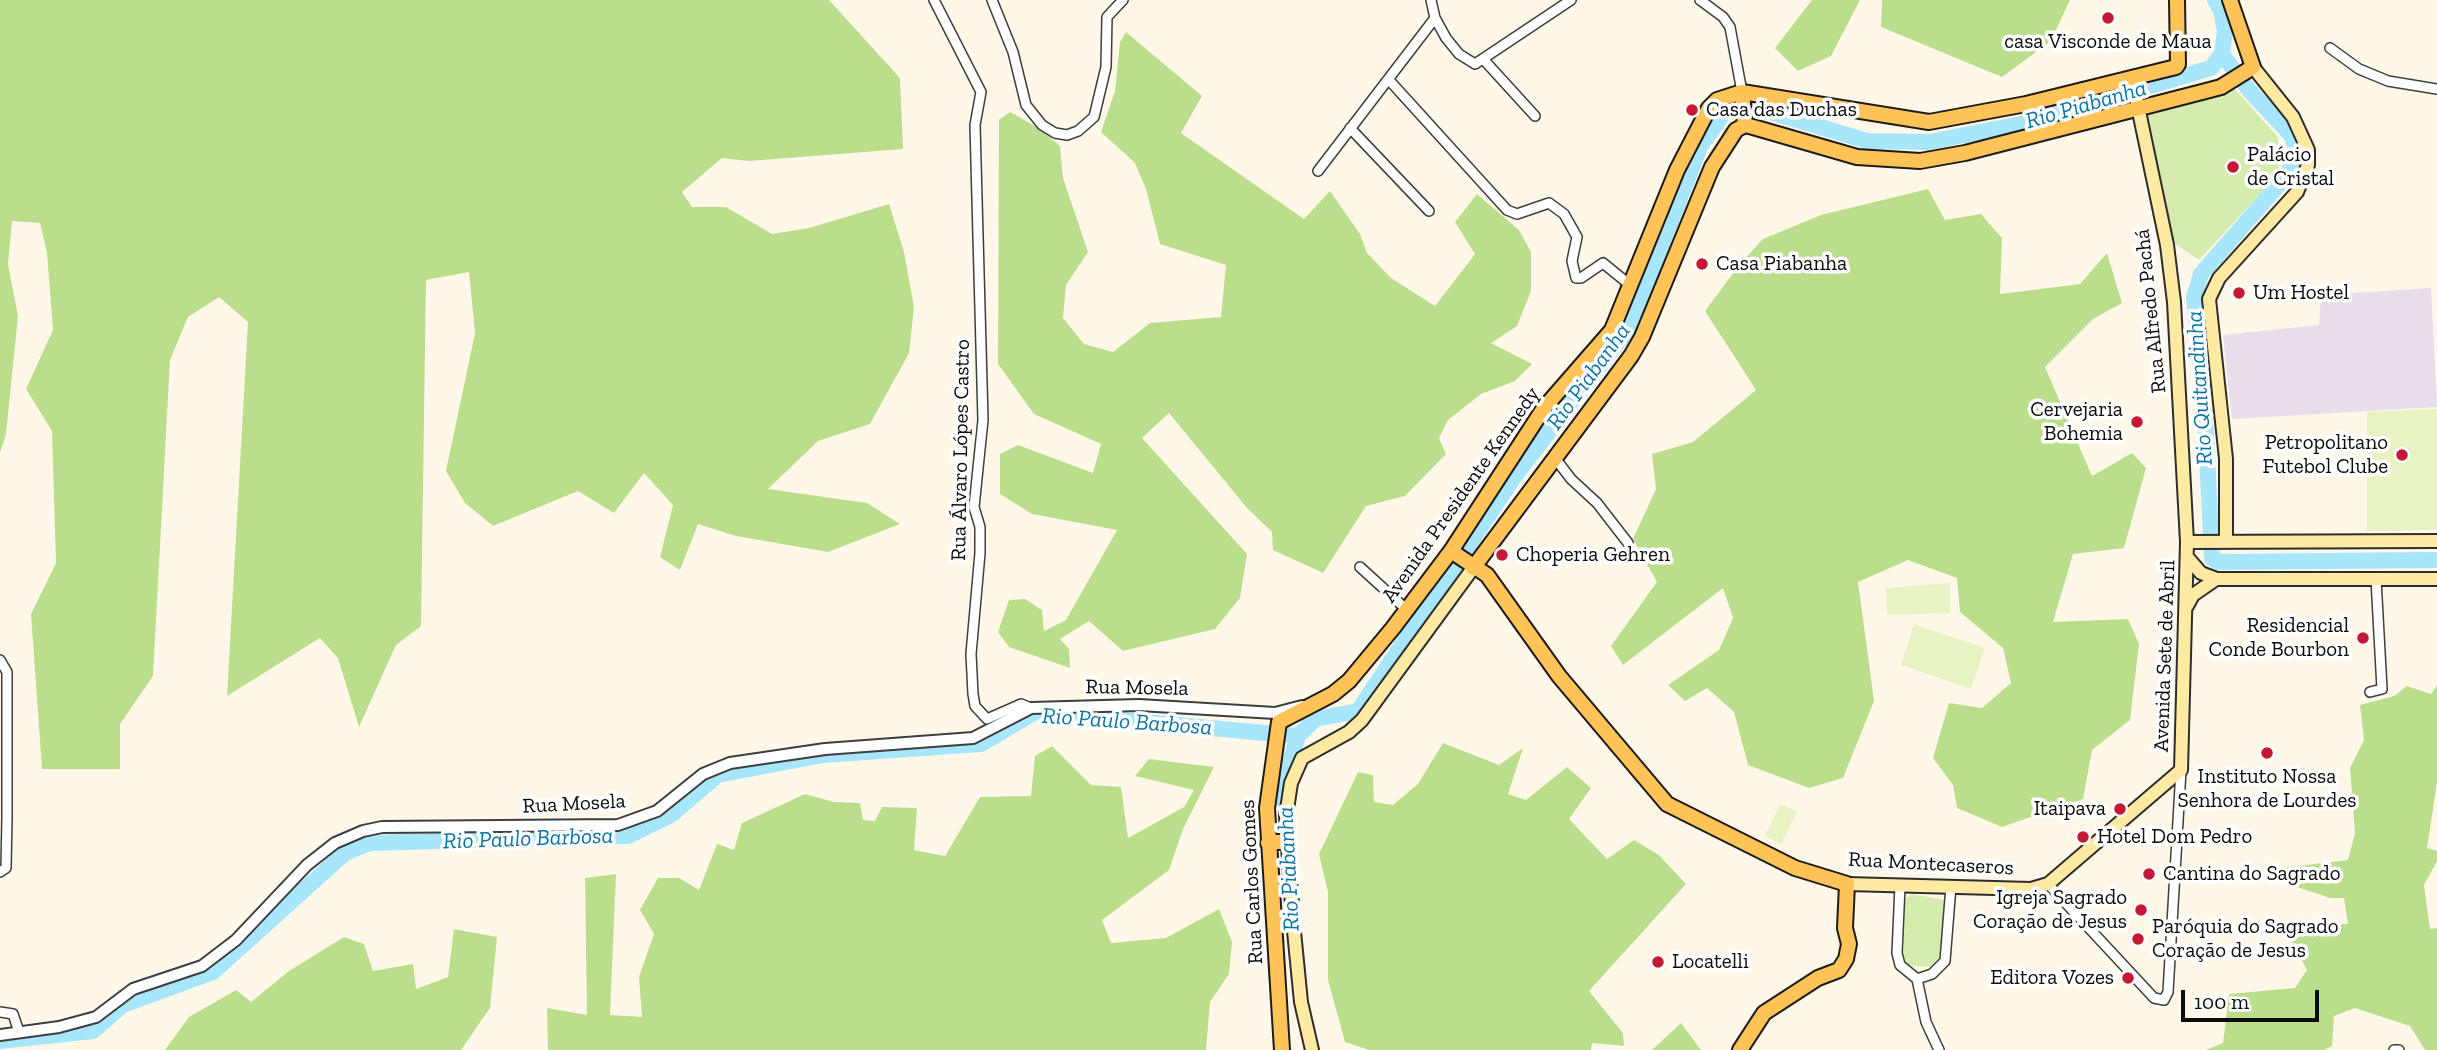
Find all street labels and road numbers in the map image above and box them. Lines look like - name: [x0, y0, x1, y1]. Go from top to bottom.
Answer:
- street label: Rua Alfredo Pachá: [2130, 228, 2172, 394]
- street label: Rua Álvaro Lópes Castro: [946, 339, 976, 561]
- street label: Avenida Presidente Kennedy: [1377, 382, 1545, 608]
- street label: Avenida Sete de Abril: [2149, 560, 2181, 752]
- street label: Rua Mosela: [1085, 675, 1189, 701]
- street label: Rua Mosela: [522, 789, 626, 819]
- street label: Rua Carlos Gomes: [1235, 799, 1269, 965]
- street label: Rua Montecaseros: [1848, 847, 2014, 881]

